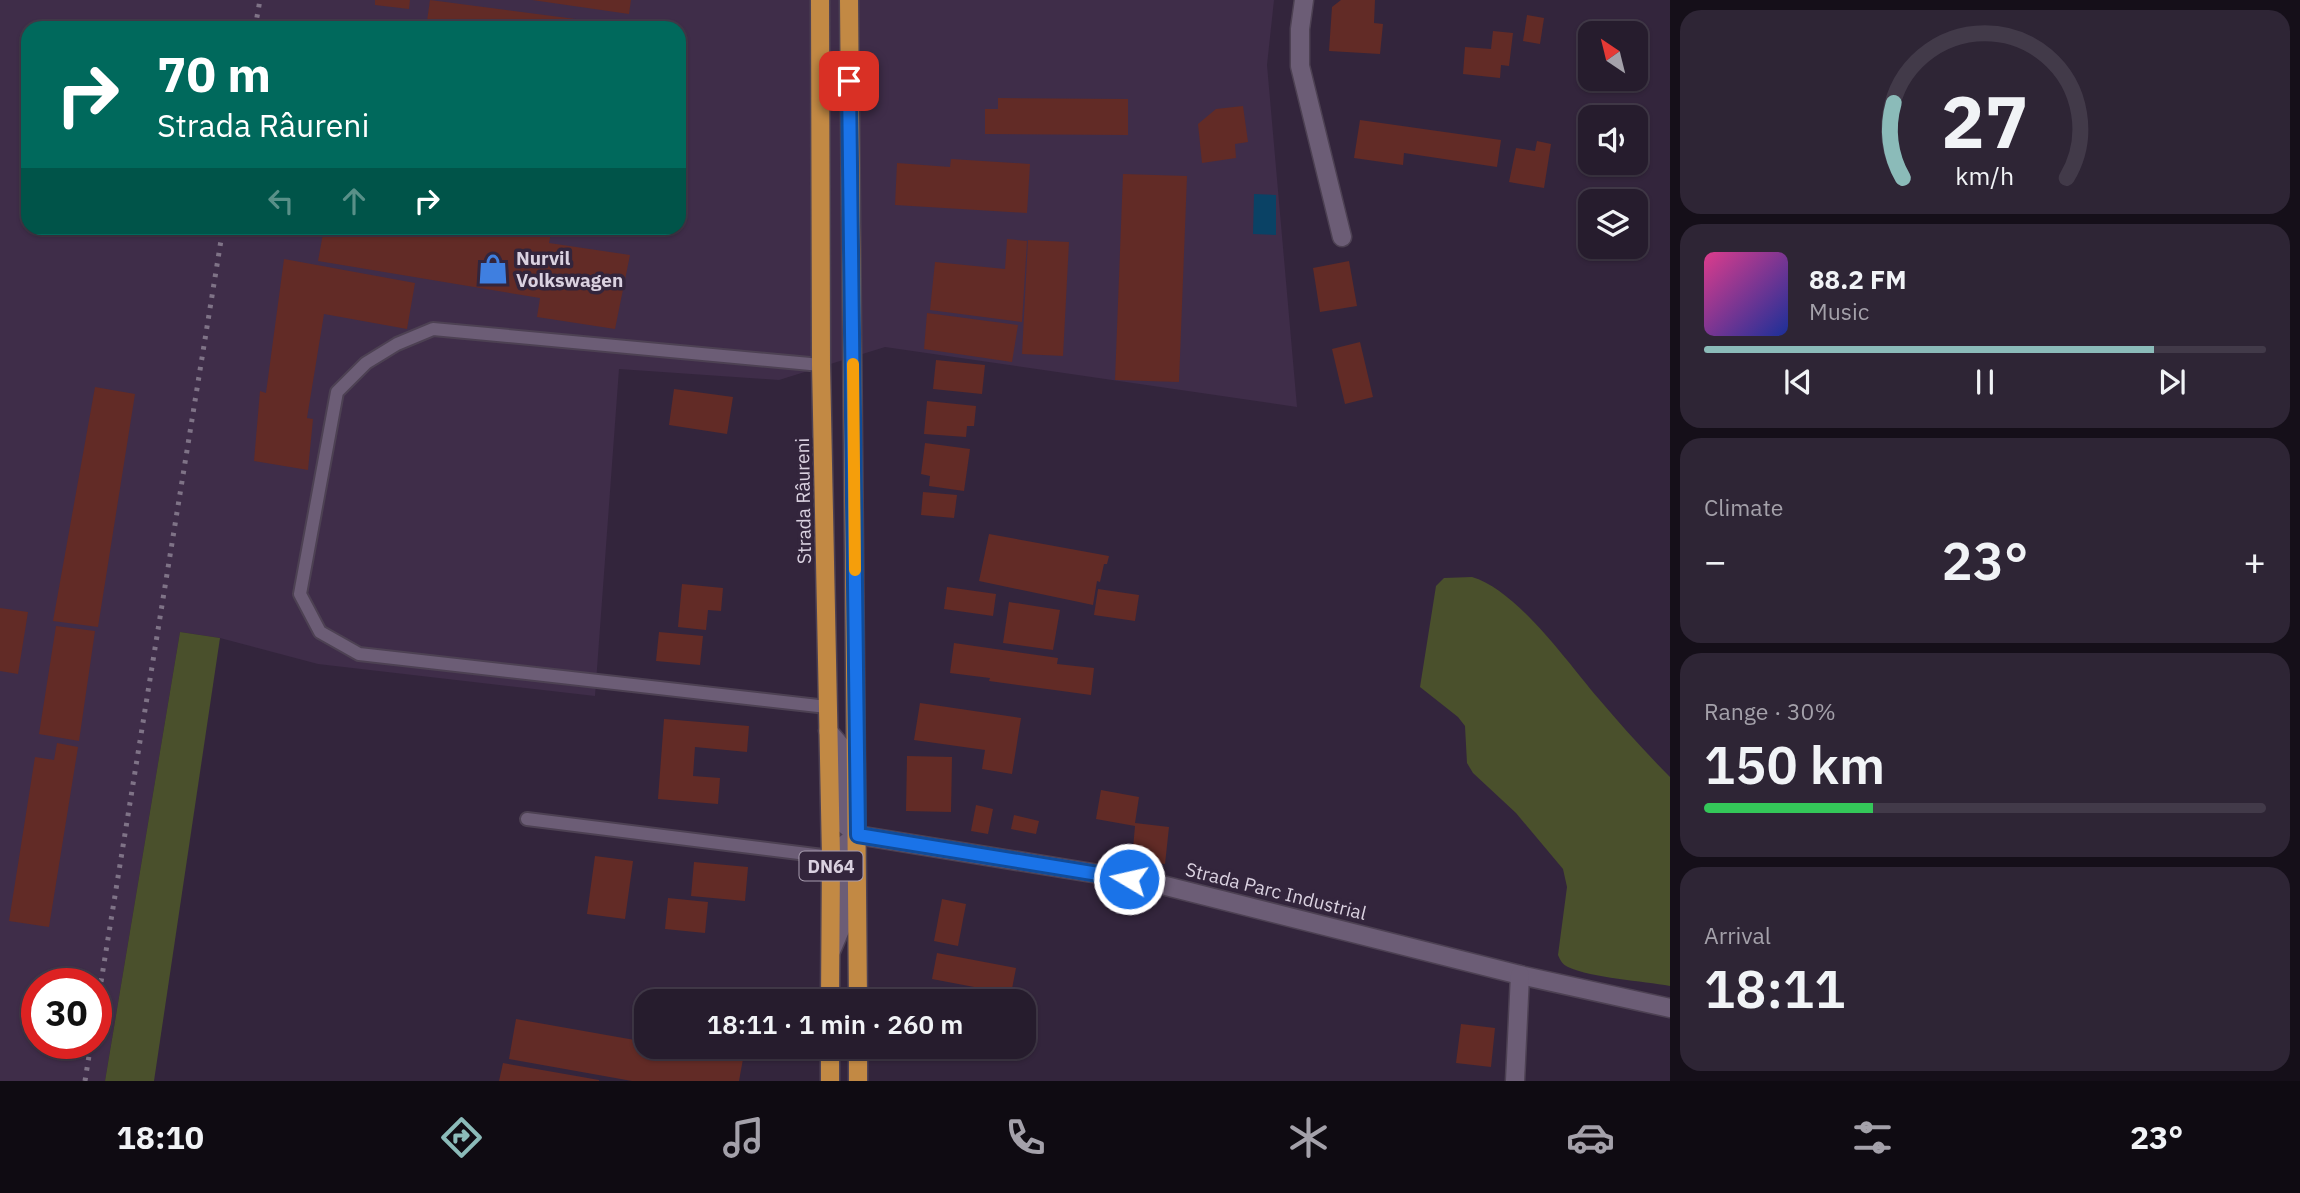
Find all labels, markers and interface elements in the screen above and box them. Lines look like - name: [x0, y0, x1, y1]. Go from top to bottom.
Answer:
- north arrow: [1578, 21, 1648, 91]
- map controls: [1578, 21, 1648, 259]
- text: 70 m: [157, 42, 271, 105]
- icon: right: [42, 49, 133, 140]
- pin: [819, 51, 879, 111]
- icon: arrive: [830, 62, 868, 100]
- text: 27: [1941, 73, 2029, 168]
- text: Strada Râureni: [157, 104, 369, 146]
- button: sound: [1578, 105, 1648, 175]
- text: km/h: [1956, 159, 2014, 192]
- icon: left: [262, 182, 300, 220]
- icon: ahead: [335, 182, 373, 220]
- icon: right: [408, 182, 446, 220]
- button: layers: [1578, 189, 1648, 259]
- place label: Nurvil Volkswagen: [516, 246, 623, 292]
- shop icon: Nurvil Volkswagen: [476, 252, 510, 286]
- text: 88.2 FM: [1809, 262, 1907, 296]
- text: Music: [1809, 296, 1869, 326]
- icon: previous: [1779, 363, 1817, 401]
- icon: pause: [1966, 363, 2004, 401]
- icon: next: [2153, 363, 2191, 401]
- street label: Strada Râureni: [790, 438, 816, 564]
- text: Climate: [1704, 492, 1783, 522]
- text: 23°: [1942, 527, 2028, 594]
- text: −: [1704, 536, 1727, 585]
- text: +: [2243, 536, 2266, 585]
- text: Range · 30%: [1704, 696, 1836, 726]
- text: 150 km: [1704, 731, 1885, 798]
- position arrow: [1092, 842, 1166, 916]
- road number: DN64: [800, 852, 862, 880]
- street label: Strada Parc Industrial: [1183, 857, 1369, 925]
- text: Arrival: [1704, 920, 1771, 950]
- text: 18:11: [1704, 955, 1845, 1022]
- speed limit sign: 30: [21, 968, 112, 1059]
- text: 18:11 · 1 min · 260 m: [707, 1007, 963, 1041]
- icon: directions: [437, 1113, 486, 1162]
- icon: music: [719, 1113, 768, 1162]
- icon: phone: [1001, 1113, 1050, 1162]
- icon: climate: [1284, 1113, 1333, 1162]
- icon: car: [1566, 1113, 1615, 1162]
- icon: filters: [1848, 1113, 1897, 1162]
- text: 18:10: [117, 1116, 204, 1158]
- text: 23°: [2130, 1116, 2183, 1158]

